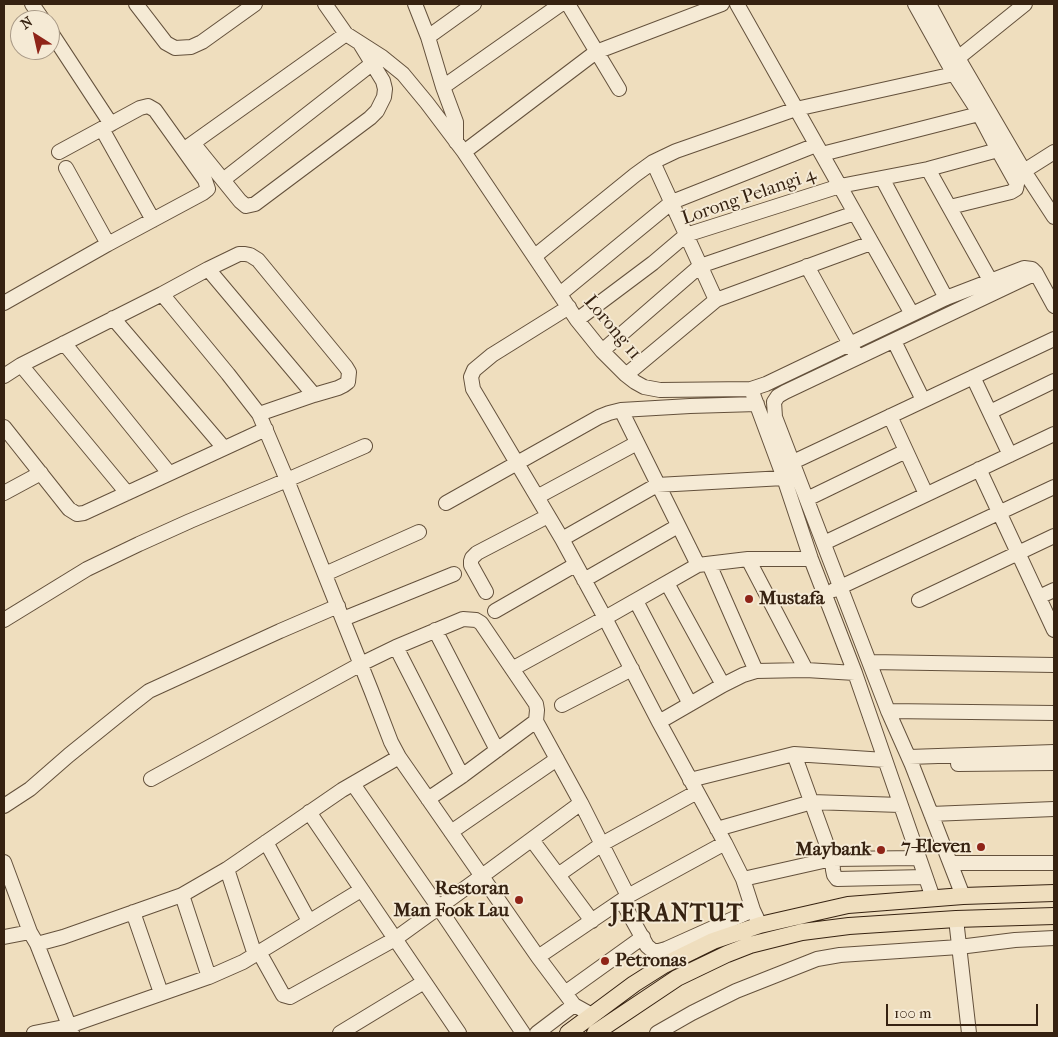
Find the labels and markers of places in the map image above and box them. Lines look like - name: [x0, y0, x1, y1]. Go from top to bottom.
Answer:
- place label: Mustafa: [759, 588, 825, 610]
- marker: Mustafa: [743, 593, 755, 605]
- place label: 7-Eleven: [901, 836, 971, 858]
- place label: Maybank: [795, 839, 871, 861]
- marker: 7-Eleven: [975, 841, 987, 853]
- marker: Maybank: [875, 844, 887, 856]
- place label: Restoran Man Fook Lau: [394, 878, 509, 922]
- marker: Restoran Man Fook Lau: [513, 894, 525, 906]
- place label: Petronas: [615, 950, 687, 972]
- marker: Petronas: [599, 955, 611, 967]

